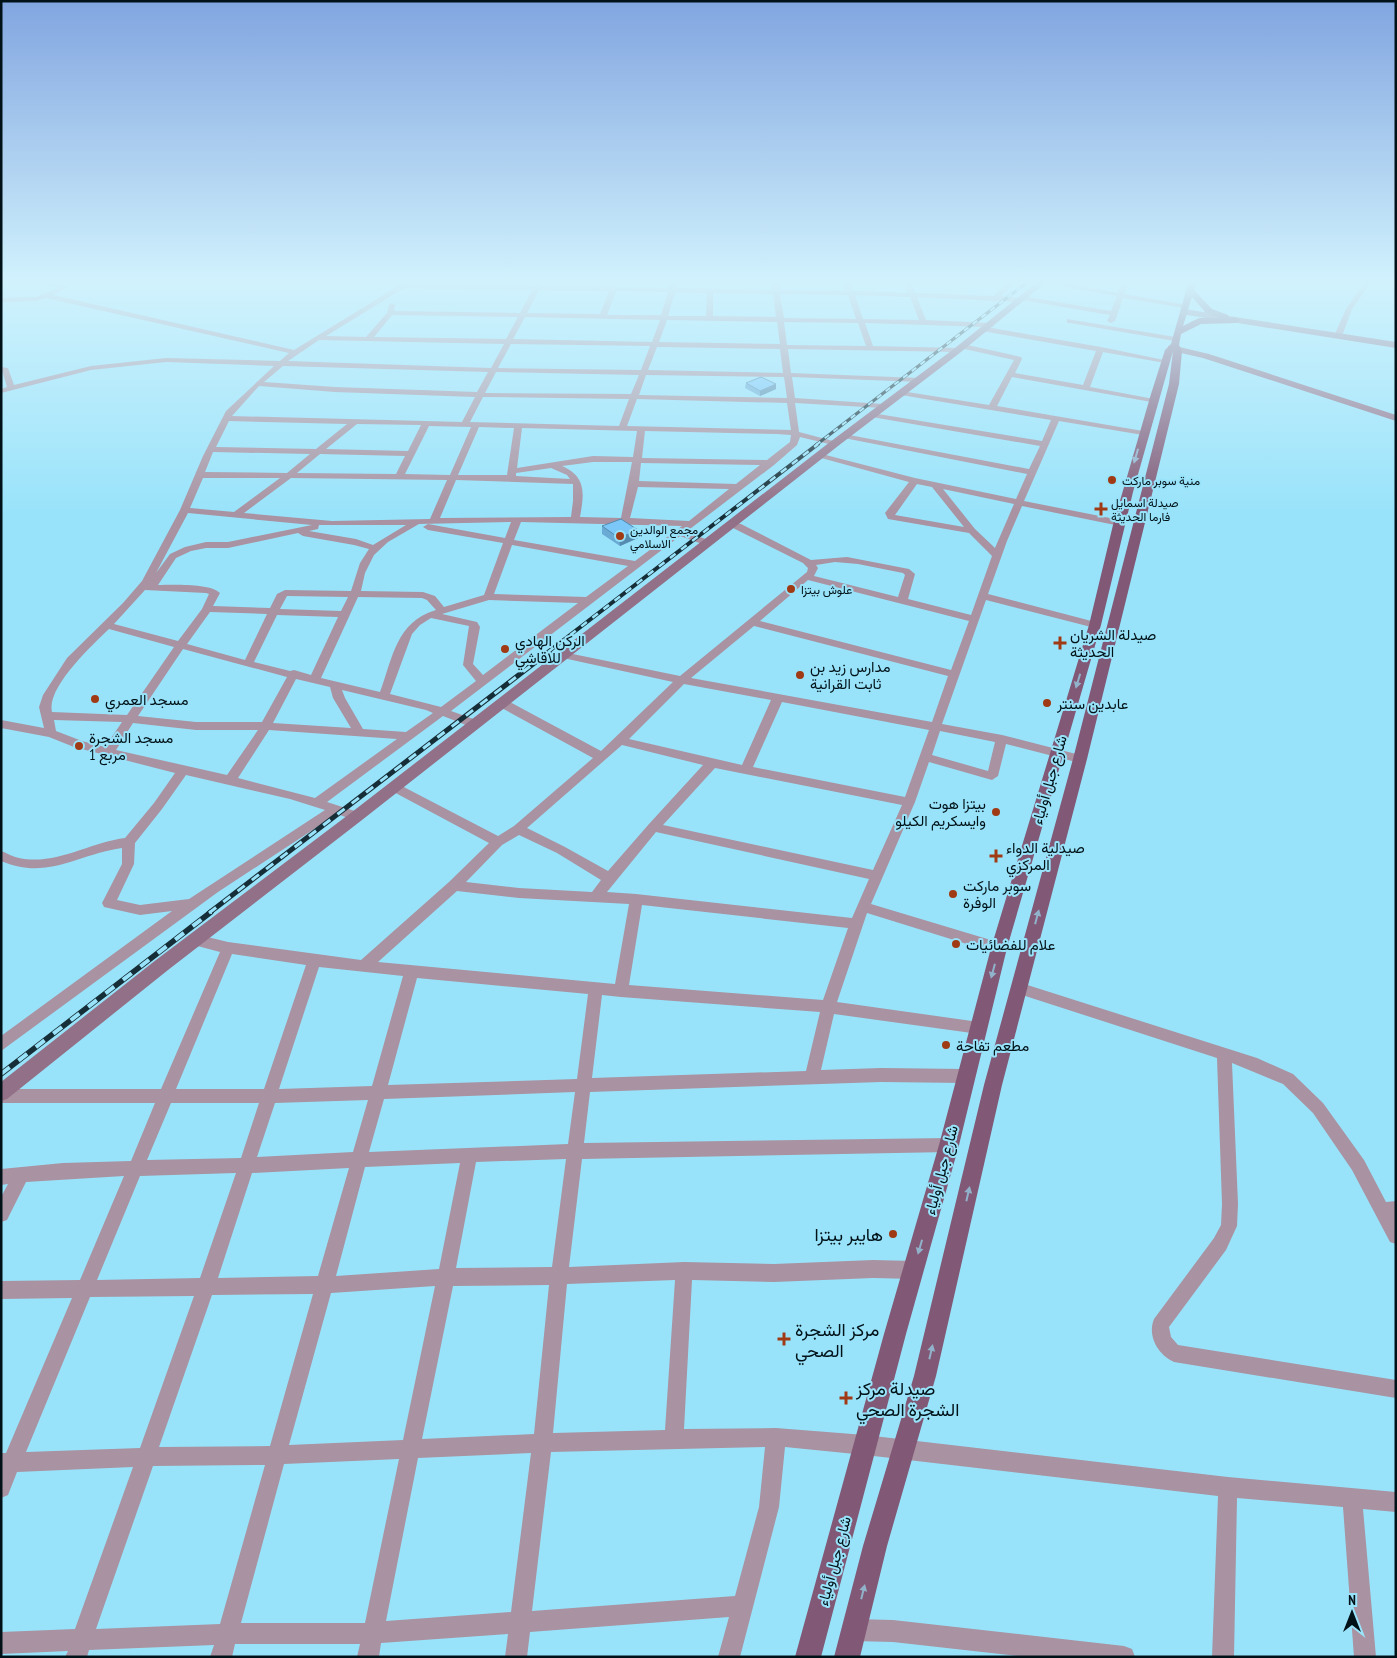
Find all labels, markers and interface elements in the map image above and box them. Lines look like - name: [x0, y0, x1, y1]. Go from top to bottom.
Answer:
- one-way arrow: [1132, 449, 1140, 464]
- place label: منية سوبر ماركت: [1122, 473, 1200, 489]
- marker: منية سوبر ماركت: [1106, 474, 1118, 486]
- place label: صيدلة اسمايل فارما الحديثة: [1111, 495, 1178, 525]
- marker: صيدلة اسمايل فارما الحديثة: [1095, 503, 1107, 515]
- place label: مجمع الوالدين الاسلامي: [630, 522, 698, 554]
- marker: مجمع الوالدين الاسلامي: [614, 530, 626, 542]
- place label: علوش بيتزا: [801, 582, 852, 598]
- marker: علوش بيتزا: [785, 583, 797, 595]
- place label: صيدلة الشريان الحديثة: [1070, 625, 1156, 661]
- place label: الركن الهادي للاقاشي: [515, 631, 585, 671]
- marker: صيدلة الشريان الحديثة: [1054, 637, 1066, 649]
- marker: الركن الهادي للاقاشي: [499, 643, 511, 655]
- place label: مدارس زيد بن ثابت القرانية: [810, 657, 891, 693]
- marker: مدارس زيد بن ثابت القرانية: [794, 669, 806, 681]
- one-way arrow: [1074, 674, 1082, 689]
- place label: مسجد العمري: [105, 690, 188, 713]
- marker: مسجد العمري: [89, 693, 101, 705]
- place label: عابدين سنتر: [1056, 694, 1129, 714]
- marker: عابدين سنتر: [1041, 697, 1053, 709]
- place label: مسجد الشجرة مربع 1: [89, 728, 173, 766]
- street label: شارع جبل أولياء: [1027, 733, 1073, 827]
- marker: مسجد الشجرة مربع 1: [73, 740, 85, 752]
- place label: بيتزا هوت وايسكريم الكيلو: [895, 794, 986, 831]
- marker: بيتزا هوت وايسكريم الكيلو: [990, 806, 1002, 818]
- place label: صيدلية الدواء المركزي: [1006, 838, 1085, 878]
- marker: صيدلية الدواء المركزي: [990, 850, 1002, 862]
- place label: سوبر ماركت الوفرة: [963, 876, 1031, 912]
- marker: سوبر ماركت الوفرة: [947, 888, 959, 900]
- one-way arrow: [1034, 910, 1042, 925]
- place label: علام للفضائيات: [966, 935, 1056, 955]
- marker: علام للفضائيات: [950, 938, 962, 950]
- one-way arrow: [989, 964, 997, 979]
- place label: مطعم تفاحة: [956, 1036, 1029, 1056]
- marker: مطعم تفاحة: [940, 1039, 952, 1051]
- street label: شارع جبل أولياء: [920, 1123, 964, 1217]
- one-way arrow: [964, 1186, 972, 1201]
- place label: هايبر بيتزا: [815, 1223, 883, 1246]
- marker: هايبر بيتزا: [887, 1228, 899, 1240]
- one-way arrow: [916, 1239, 924, 1254]
- place label: مركز الشجرة الصحي: [795, 1318, 879, 1366]
- marker: مركز الشجرة الصحي: [777, 1332, 791, 1346]
- one-way arrow: [927, 1345, 935, 1360]
- place label: صيدلة مركز الشجرة الصحي: [855, 1377, 959, 1425]
- marker: صيدلة مركز الشجرة الصحي: [840, 1392, 852, 1404]
- street label: شارع جبل أولياء: [813, 1514, 857, 1608]
- one-way arrow: [859, 1585, 867, 1600]
- north arrow: [1327, 1588, 1377, 1638]
- text: N: [1348, 1591, 1356, 1609]

